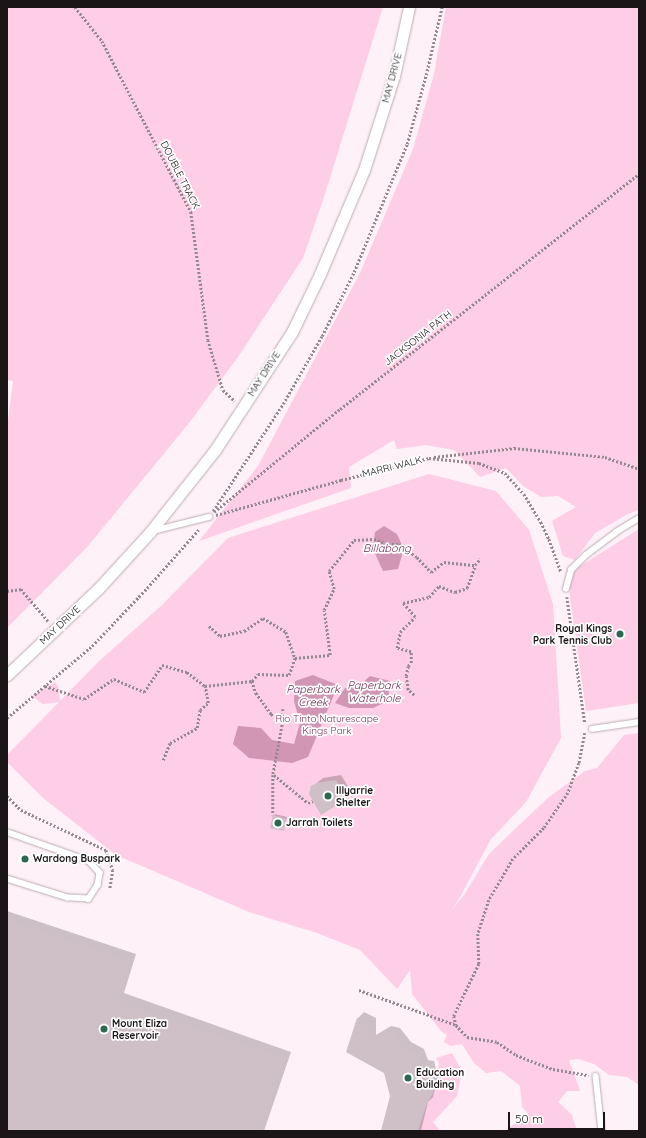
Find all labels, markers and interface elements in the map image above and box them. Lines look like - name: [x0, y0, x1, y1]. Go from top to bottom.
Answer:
- street label: MAY DRIVE: [380, 52, 404, 104]
- street label: DOUBLE TRACK: [158, 139, 202, 211]
- street label: JACKSONIA PATH: [382, 308, 454, 368]
- street label: MAY DRIVE: [245, 349, 283, 399]
- street label: MARRI WALK: [361, 454, 423, 480]
- water label: Billabong: [363, 541, 411, 555]
- street label: MAY DRIVE: [37, 603, 83, 647]
- place label: Royal Kings Park Tennis Club: [533, 622, 612, 646]
- marker: Royal Kings Park Tennis Club: [615, 629, 625, 639]
- water label: Paperbark Waterhole: [347, 679, 401, 705]
- water label: Paperbark Creek: [286, 683, 340, 709]
- park label: Rio Tinto Naturescape Kings Park: [275, 712, 379, 736]
- place label: Illyarrie Shelter: [336, 784, 373, 808]
- marker: Illyarrie Shelter: [323, 791, 333, 801]
- place label: Jarrah Toilets: [286, 817, 353, 829]
- marker: Jarrah Toilets: [273, 818, 283, 828]
- place label: Wardong Buspark: [33, 853, 120, 865]
- marker: Wardong Buspark: [20, 854, 30, 864]
- place label: Mount Eliza Reservoir: [112, 1017, 167, 1040]
- marker: Mount Eliza Reservoir: [99, 1024, 109, 1034]
- place label: Education Building: [416, 1066, 464, 1090]
- marker: Education Building: [403, 1073, 413, 1083]
- scale bar: [510, 1104, 607, 1130]
- text: 50 m: [515, 1111, 543, 1126]

